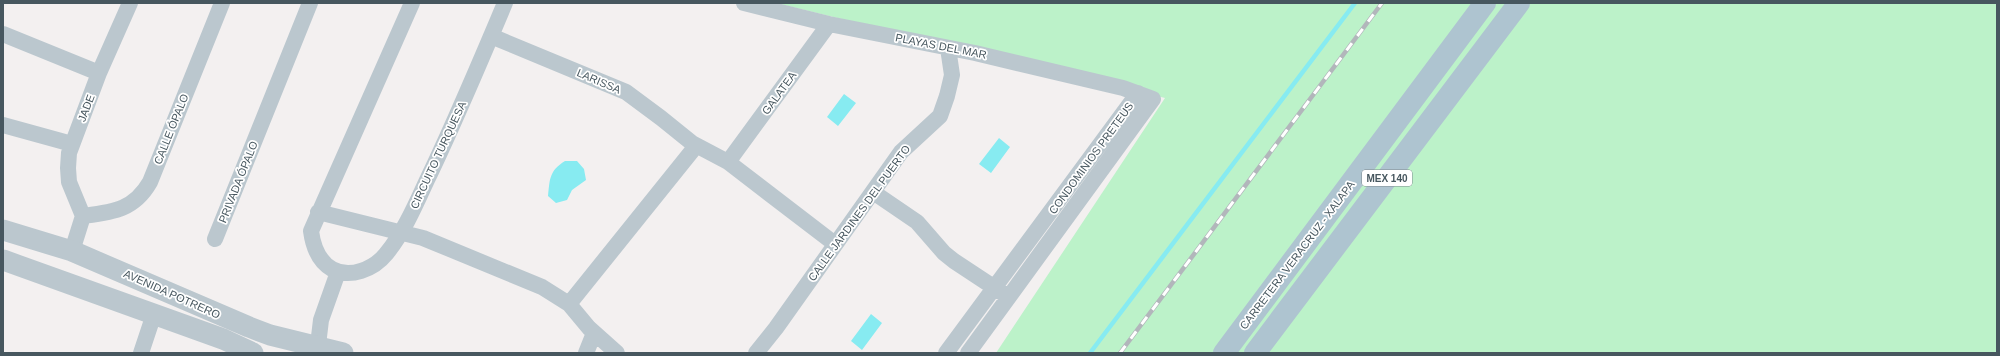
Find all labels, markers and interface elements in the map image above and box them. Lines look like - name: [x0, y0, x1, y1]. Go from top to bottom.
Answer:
- street label: PLAYAS DEL MAR: [894, 31, 988, 61]
- street label: LARISSA: [575, 66, 623, 96]
- street label: GALATEA: [759, 69, 799, 117]
- street label: CALLE ÓPALO: [151, 92, 191, 166]
- street label: JADE: [75, 93, 97, 123]
- street label: CIRCUITO TURQUESA: [408, 99, 468, 211]
- street label: CONDOMINIOS PRETEUS: [1046, 100, 1136, 216]
- street label: PRIVADA ÓPALO: [216, 139, 260, 225]
- street label: CALLE JARDINES DEL PUERTO: [806, 142, 913, 283]
- road number: MEX 140: [1362, 170, 1412, 186]
- street label: CARRETERA VERACRUZ - XALAPA: [1237, 178, 1357, 332]
- street label: AVENIDA POTRERO: [122, 267, 222, 321]

